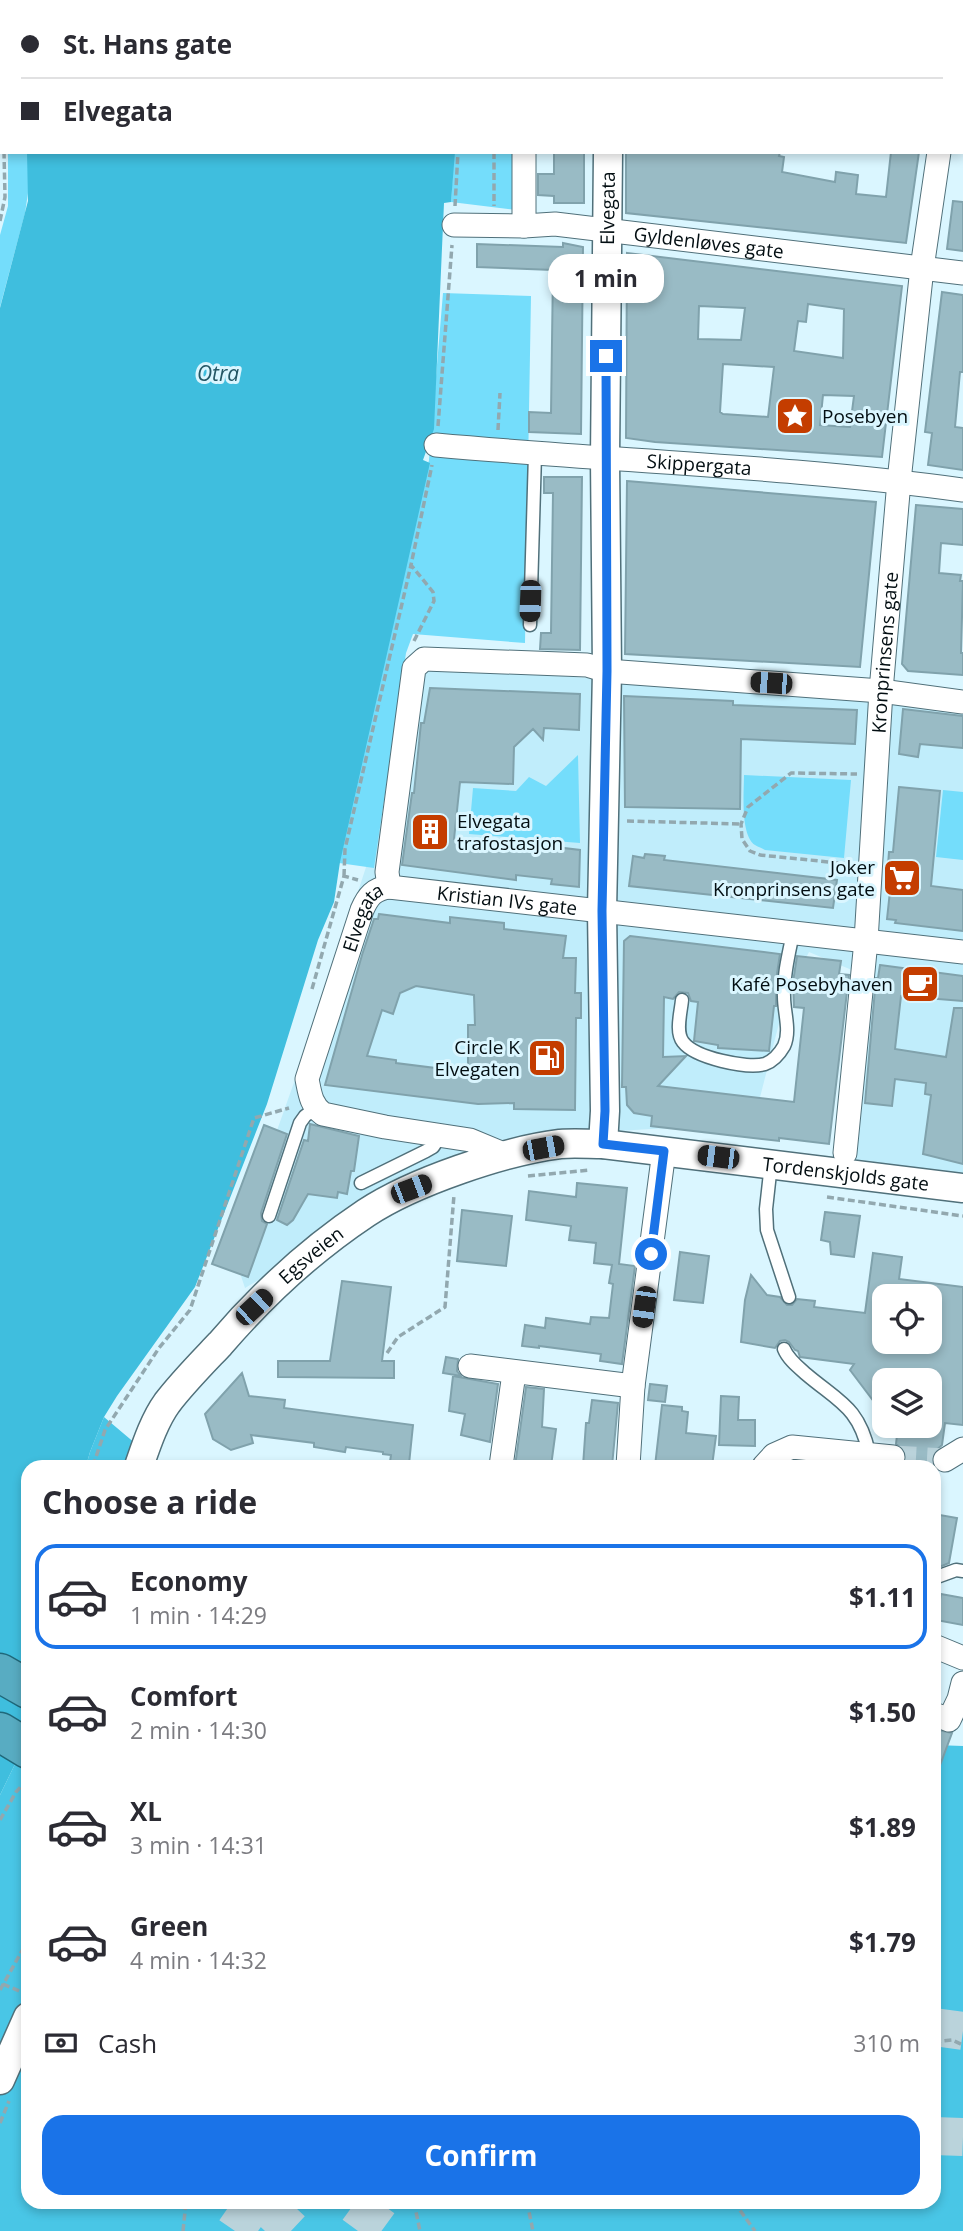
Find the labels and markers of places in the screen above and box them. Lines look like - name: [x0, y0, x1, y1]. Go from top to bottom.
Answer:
- place icon: Posebyen: [774, 395, 816, 437]
- place label: Posebyen: [822, 403, 908, 429]
- place label: Elvegata trafostasjon: [457, 808, 563, 856]
- building icon: Elvegata trafostasjon: [409, 811, 451, 853]
- place label: Joker Kronprinsens gate: [713, 854, 875, 902]
- supermarket icon: Joker Kronprinsens gate: [881, 857, 923, 899]
- cafe icon: Kafé Posebyhaven: [899, 963, 941, 1005]
- place label: Kafé Posebyhaven: [731, 971, 893, 997]
- place label: Circle K Elvegaten: [435, 1034, 520, 1082]
- fuel station icon: Circle K Elvegaten: [526, 1037, 568, 1079]

